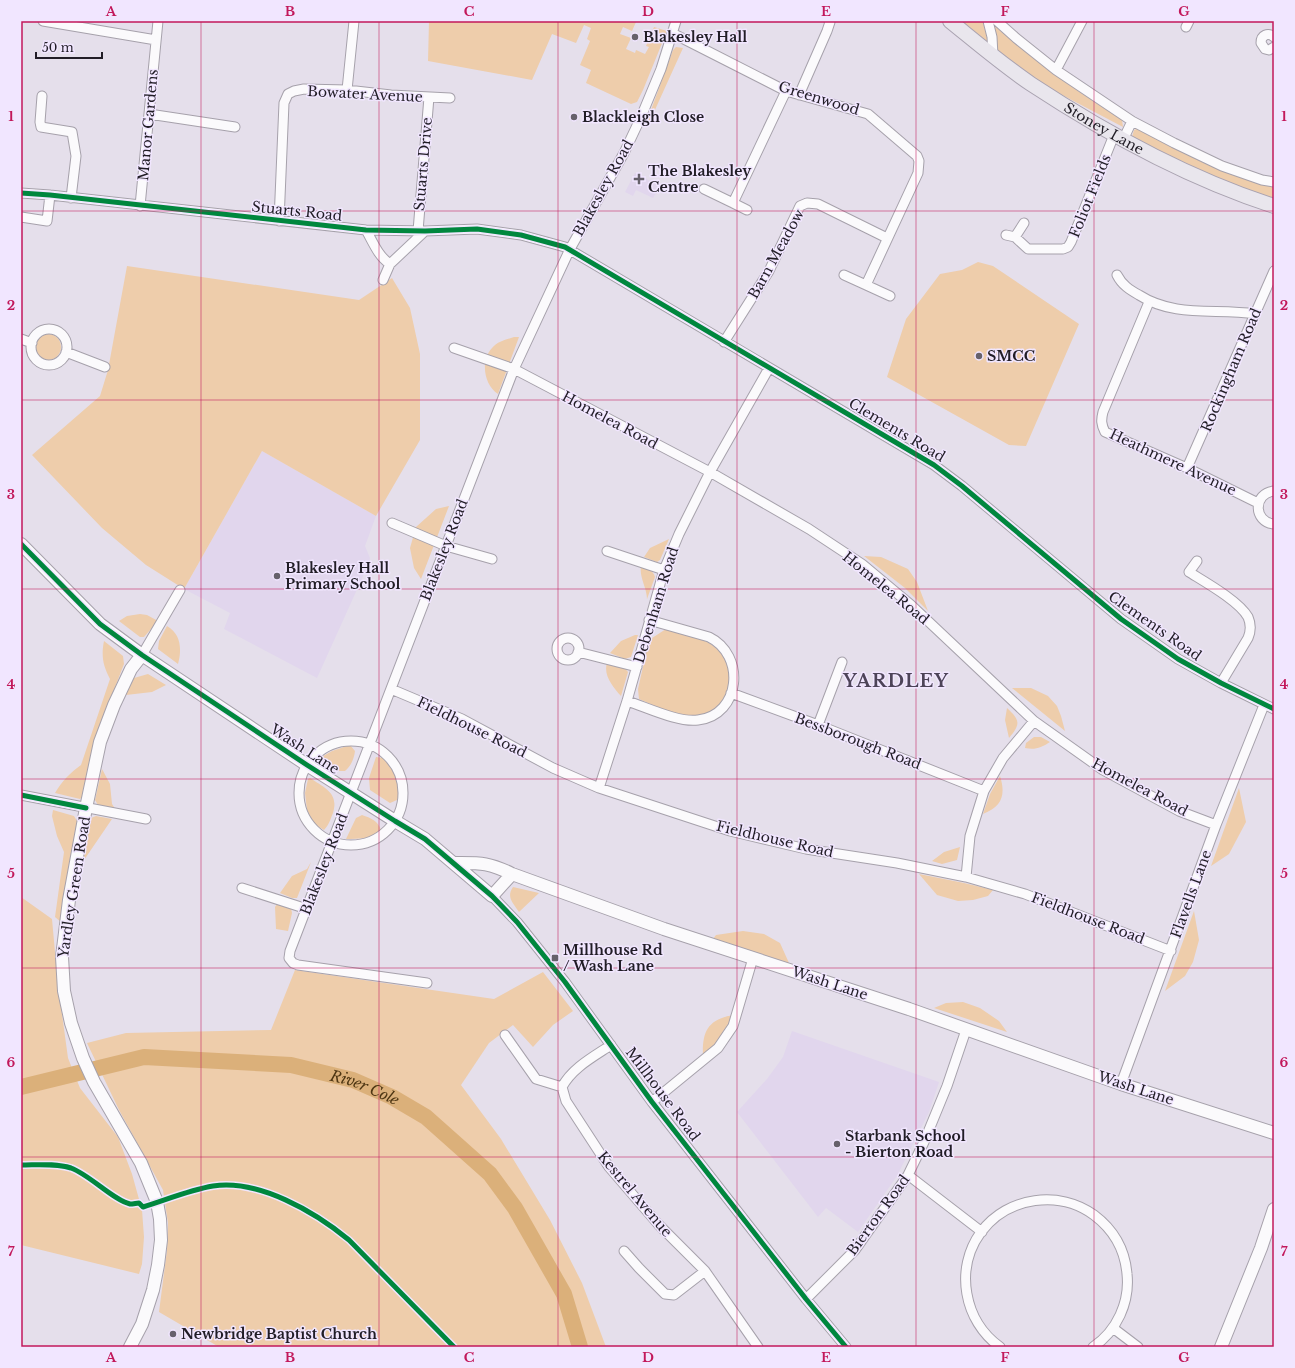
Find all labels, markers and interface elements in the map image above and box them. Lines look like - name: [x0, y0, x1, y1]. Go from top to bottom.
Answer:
- text: A: [105, 3, 117, 20]
- text: B: [285, 3, 295, 20]
- text: C: [464, 3, 475, 20]
- text: D: [642, 3, 654, 20]
- text: E: [821, 3, 831, 20]
- text: F: [1001, 3, 1010, 20]
- text: G: [1178, 3, 1190, 20]
- place label: Blakesley Hall: [643, 28, 747, 46]
- marker: Blakesley Hall: [630, 32, 640, 42]
- scale bar: [36, 34, 102, 60]
- text: 50 m: [42, 40, 74, 55]
- street label: Manor Gardens: [134, 68, 162, 182]
- street label: Greenwood: [776, 77, 862, 119]
- street label: Bowater Avenue: [307, 82, 423, 106]
- street label: Stoney Lane: [1061, 98, 1147, 158]
- text: 1: [8, 108, 14, 125]
- place label: Blackleigh Close: [582, 108, 704, 126]
- text: 1: [1281, 108, 1287, 125]
- marker: Blackleigh Close: [569, 112, 579, 122]
- street label: Stuarts Drive: [410, 117, 436, 211]
- street label: Blakesley Road: [569, 136, 637, 239]
- street label: Foliot Fields: [1065, 152, 1115, 240]
- place label: The Blakesley Centre: [648, 162, 752, 196]
- marker: The Blakesley Centre: [633, 173, 645, 185]
- street label: Stuarts Road: [251, 197, 344, 225]
- street label: Barn Meadow: [744, 206, 808, 302]
- text: 2: [7, 297, 15, 314]
- text: 2: [1280, 297, 1288, 314]
- street label: Rockingham Road: [1197, 305, 1265, 435]
- place label: SMCC: [987, 347, 1035, 365]
- marker: SMCC: [974, 351, 984, 361]
- street label: Homelea Road: [559, 387, 662, 453]
- street label: Clements Road: [845, 394, 949, 466]
- street label: Heathmere Avenue: [1107, 425, 1239, 499]
- text: 3: [7, 486, 15, 503]
- text: 3: [1280, 486, 1288, 503]
- street label: Blakesley Road: [416, 496, 472, 604]
- street label: Debenham Road: [630, 544, 682, 665]
- street label: Homelea Road: [839, 548, 933, 629]
- place label: Blakesley Hall Primary School: [285, 559, 401, 593]
- marker: Blakesley Hall Primary School: [272, 571, 282, 581]
- street label: Clements Road: [1105, 587, 1205, 665]
- district label: YARDLEY: [842, 670, 949, 692]
- text: 4: [7, 676, 16, 693]
- text: 4: [1280, 676, 1289, 693]
- street label: Fieldhouse Road: [414, 693, 530, 762]
- street label: Bessborough Road: [792, 709, 924, 774]
- street label: Wash Lane: [266, 720, 343, 778]
- street label: Homelea Road: [1089, 754, 1192, 820]
- street label: Blakesley Road: [296, 810, 352, 918]
- street label: Yardley Green Road: [54, 814, 94, 960]
- street label: Fieldhouse Road: [715, 817, 836, 861]
- street label: Flavells Lane: [1167, 847, 1215, 941]
- text: 5: [7, 865, 15, 882]
- text: 5: [1280, 865, 1288, 882]
- street label: Fieldhouse Road: [1029, 888, 1148, 948]
- place label: Millhouse Rd / Wash Lane: [563, 941, 663, 975]
- marker: Millhouse Rd / Wash Lane: [550, 953, 560, 963]
- street label: Wash Lane: [789, 962, 870, 1004]
- street label: Millhouse Road: [622, 1043, 705, 1145]
- text: 6: [7, 1054, 16, 1071]
- text: 6: [1280, 1054, 1289, 1071]
- water label: River Cole: [327, 1065, 403, 1109]
- street label: Wash Lane: [1095, 1067, 1176, 1109]
- place label: Starbank School - Bierton Road: [845, 1127, 966, 1161]
- marker: Starbank School - Bierton Road: [832, 1139, 842, 1149]
- street label: Kestrel Avenue: [594, 1148, 676, 1240]
- street label: Bierton Road: [843, 1171, 914, 1259]
- text: 7: [8, 1243, 15, 1260]
- text: 7: [1281, 1243, 1288, 1260]
- place label: Newbridge Baptist Church: [181, 1325, 377, 1343]
- marker: Newbridge Baptist Church: [168, 1329, 178, 1339]
- text: A: [105, 1349, 117, 1366]
- text: B: [285, 1349, 295, 1366]
- text: C: [464, 1349, 475, 1366]
- text: D: [642, 1349, 654, 1366]
- text: E: [821, 1349, 831, 1366]
- text: F: [1001, 1349, 1010, 1366]
- text: G: [1178, 1349, 1190, 1366]

